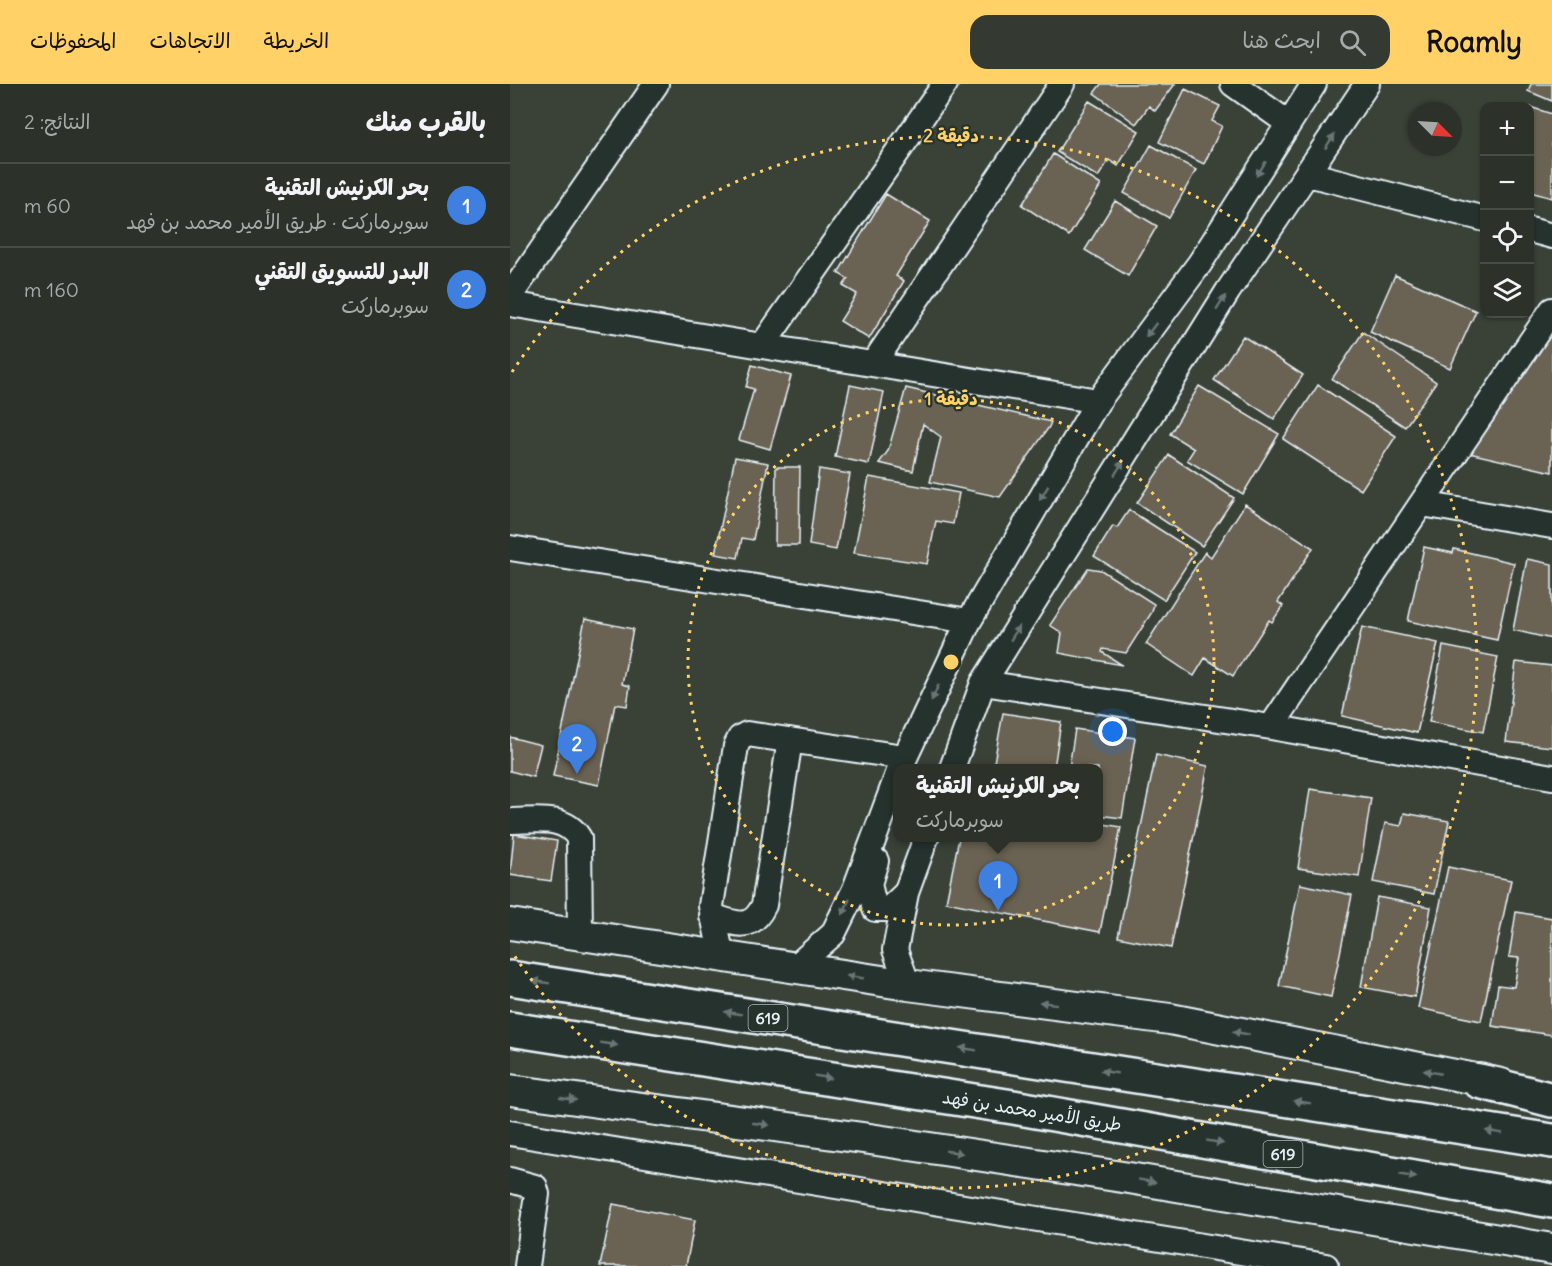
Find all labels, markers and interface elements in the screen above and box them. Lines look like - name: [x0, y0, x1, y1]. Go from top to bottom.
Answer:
- search box: [970, 15, 1390, 69]
- text: Roamly: [1426, 24, 1522, 60]
- text: ابحث هنا: [1242, 26, 1321, 54]
- icon: search: [1336, 26, 1369, 59]
- text: المحفوظات: [30, 27, 116, 54]
- text: الاتجاهات: [149, 27, 231, 54]
- text: الخريطة: [264, 27, 329, 54]
- north arrow: [1408, 102, 1462, 156]
- map controls: [1480, 102, 1534, 318]
- button: +: [1480, 102, 1534, 156]
- text: بالقرب منك: [366, 105, 486, 138]
- text: النتائج: 2: [24, 109, 90, 134]
- text: 2 دقيقة: [923, 124, 979, 147]
- one-way arrow: [1324, 133, 1336, 149]
- button: −: [1480, 156, 1534, 210]
- one-way arrow: [1256, 161, 1267, 177]
- text: بحر الكرنيش التقنية: [265, 173, 429, 201]
- text: 60 m: [24, 193, 71, 218]
- text: 1: [463, 193, 470, 218]
- text: سوبرماركت · طريق الأمير محمد بن فهد: [126, 209, 429, 234]
- button: locate: [1480, 210, 1534, 264]
- text: البدر للتسويق التقني: [255, 257, 429, 285]
- button: layers: [1480, 264, 1534, 318]
- text: 160 m: [24, 277, 79, 302]
- text: 2: [461, 277, 472, 302]
- text: سوبرماركت: [341, 293, 429, 318]
- one-way arrow: [1216, 294, 1227, 311]
- one-way arrow: [1145, 321, 1157, 337]
- text: 1 دقيقة: [925, 387, 977, 410]
- one-way arrow: [1113, 460, 1124, 477]
- one-way arrow: [1039, 485, 1050, 501]
- one-way arrow: [1009, 625, 1020, 641]
- centre of rings: [941, 652, 961, 672]
- one-way arrow: [930, 684, 939, 701]
- your location: [1098, 717, 1127, 746]
- pin: 2: [558, 724, 596, 774]
- popup: [893, 764, 1103, 842]
- text: بحر الكرنيش التقنية: [916, 771, 1080, 799]
- text: سوبرماركت: [916, 807, 1004, 832]
- pin: 1: [978, 862, 1018, 911]
- one-way arrow: [841, 899, 850, 916]
- one-way arrow: [846, 973, 865, 982]
- one-way arrow: [531, 978, 550, 987]
- one-way arrow: [1039, 998, 1058, 1008]
- road number: 619: [748, 1005, 788, 1031]
- one-way arrow: [724, 1008, 743, 1017]
- one-way arrow: [1231, 1028, 1250, 1037]
- one-way arrow: [600, 1040, 619, 1049]
- one-way arrow: [958, 1045, 977, 1054]
- one-way arrow: [1099, 1067, 1118, 1076]
- one-way arrow: [1422, 1067, 1441, 1076]
- one-way arrow: [813, 1073, 832, 1082]
- street label: طريق الأمير محمد بن فهد: [941, 1085, 1123, 1136]
- one-way arrow: [559, 1094, 578, 1103]
- one-way arrow: [1292, 1097, 1311, 1106]
- one-way arrow: [752, 1120, 771, 1129]
- one-way arrow: [1485, 1127, 1504, 1136]
- one-way arrow: [1206, 1138, 1225, 1147]
- road number: 619: [1264, 1141, 1302, 1167]
- one-way arrow: [945, 1147, 964, 1156]
- one-way arrow: [1398, 1172, 1417, 1181]
- one-way arrow: [1138, 1177, 1157, 1186]

